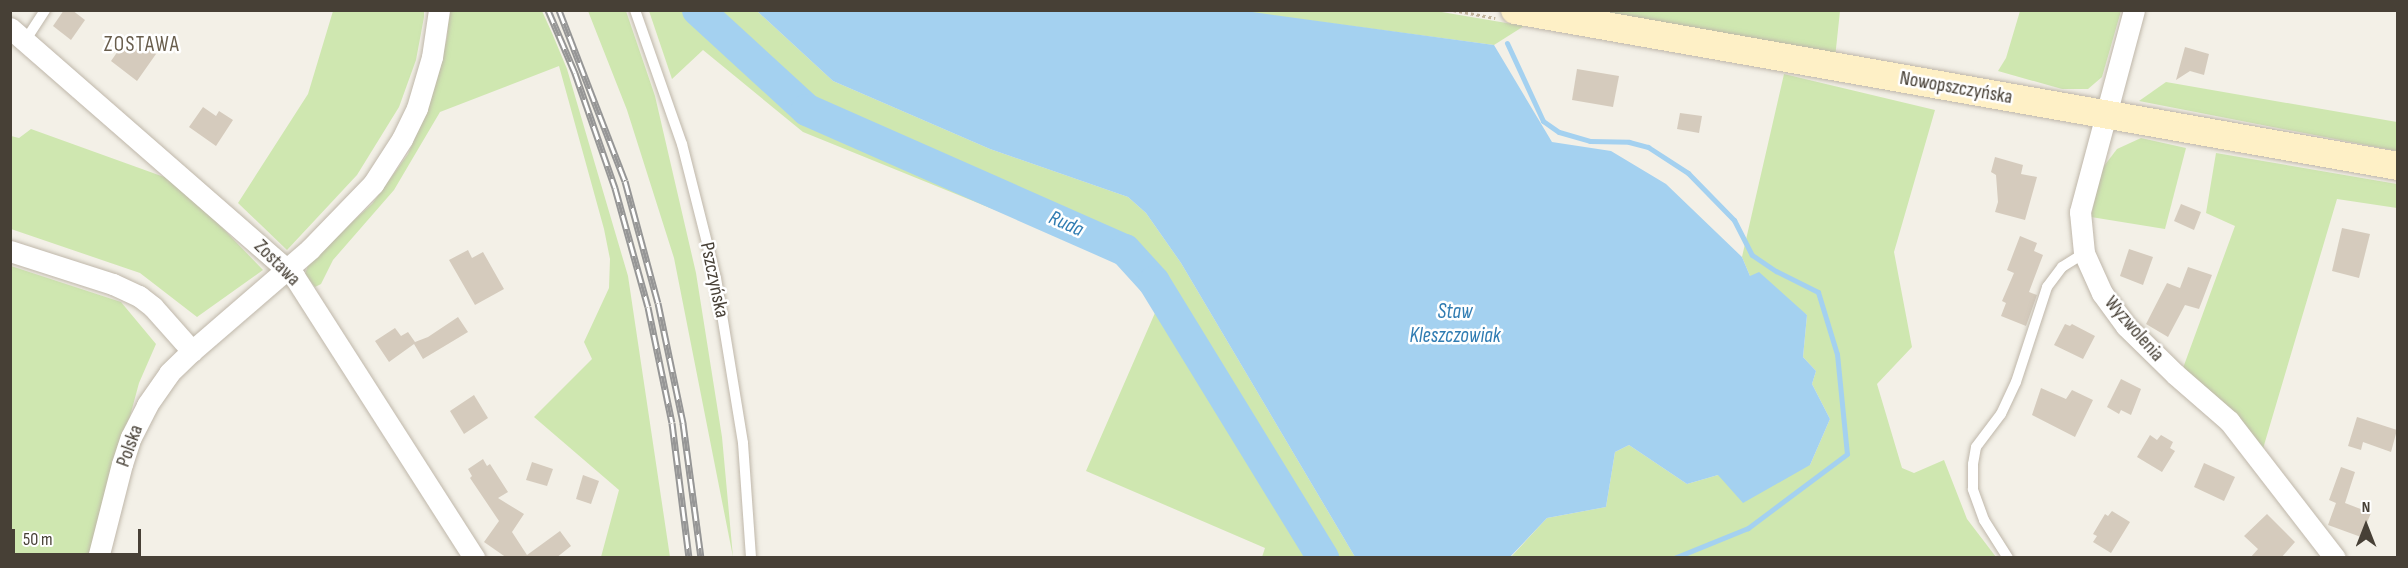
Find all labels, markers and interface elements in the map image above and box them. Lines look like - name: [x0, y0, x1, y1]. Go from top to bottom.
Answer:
- district label: ZOSTAWA: [104, 32, 180, 58]
- street label: Nowopszczyńska: [1898, 66, 2014, 110]
- water label: Ruda: [1045, 205, 1087, 243]
- street label: Zostawa: [249, 235, 305, 291]
- street label: Pszczyńska: [694, 240, 734, 320]
- street label: Wyzwolenia: [2099, 291, 2169, 367]
- water label: Staw Kleszczowiak: [1409, 299, 1501, 349]
- street label: Polska: [111, 422, 149, 470]
- north arrow: [2336, 496, 2396, 556]
- text: N: [2362, 498, 2370, 517]
- scale bar: [15, 517, 144, 555]
- text: 50 m: [23, 529, 53, 550]

